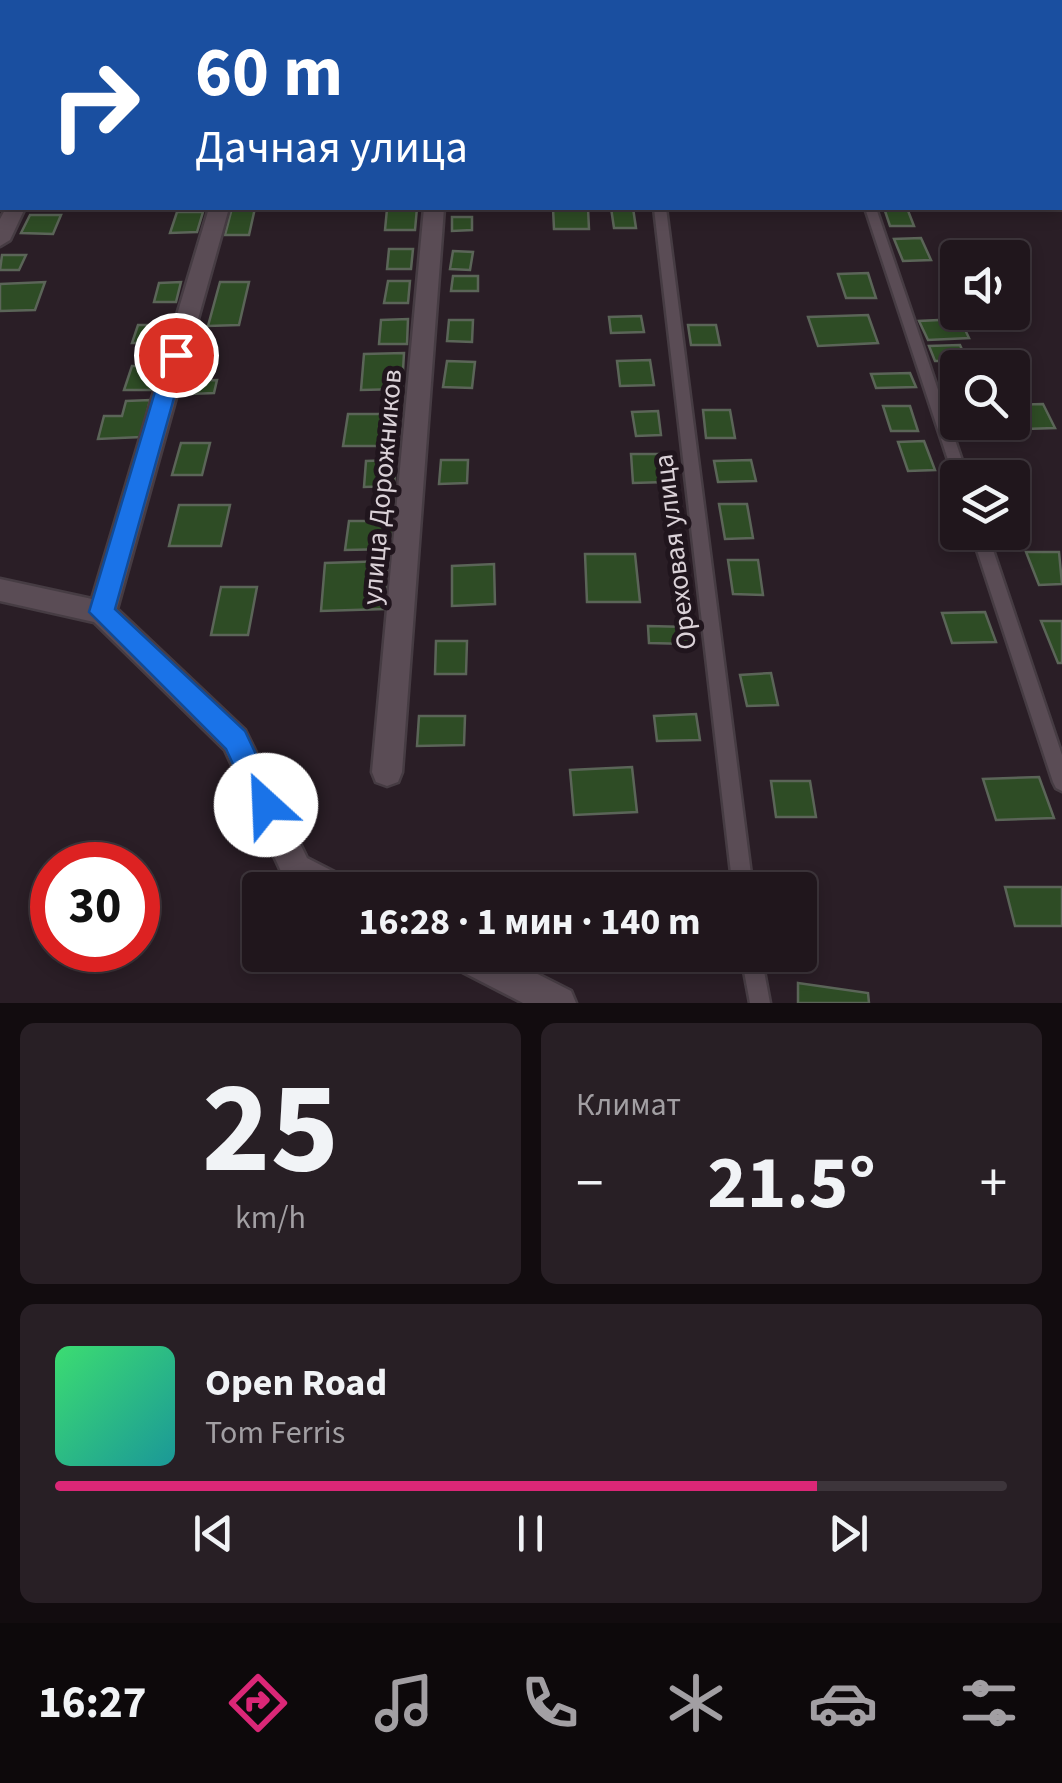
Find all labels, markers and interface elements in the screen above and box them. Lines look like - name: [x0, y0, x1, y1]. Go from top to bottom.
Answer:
- text: 60 m: [195, 23, 343, 123]
- icon: right: [30, 40, 160, 170]
- text: Дачная улица: [195, 116, 468, 180]
- map controls: [940, 240, 1030, 550]
- button: sound: [940, 240, 1030, 330]
- pin: [134, 313, 219, 398]
- icon: arrive: [149, 328, 204, 383]
- button: search: [940, 350, 1030, 440]
- street label: улица Дорожников: [352, 368, 412, 607]
- street label: Ореховая улица: [643, 452, 707, 652]
- button: layers: [940, 460, 1030, 550]
- position arrow: [214, 753, 318, 857]
- speed limit sign: 30: [30, 842, 160, 972]
- text: 16:28 · 1 мин · 140 m: [358, 895, 701, 949]
- text: 25: [202, 1037, 339, 1222]
- text: Климат: [576, 1082, 681, 1128]
- text: 21.5°: [707, 1130, 876, 1237]
- text: −: [576, 1145, 603, 1223]
- text: +: [980, 1145, 1007, 1223]
- text: km/h: [235, 1195, 306, 1241]
- text: Open Road: [205, 1356, 387, 1410]
- text: Tom Ferris: [205, 1410, 345, 1456]
- icon: previous: [186, 1506, 241, 1561]
- icon: pause: [503, 1506, 558, 1561]
- icon: next: [821, 1506, 876, 1561]
- icon: directions: [223, 1668, 293, 1738]
- icon: music: [369, 1668, 439, 1738]
- icon: phone: [515, 1668, 585, 1738]
- icon: climate: [661, 1668, 731, 1738]
- icon: car: [808, 1668, 878, 1738]
- icon: filters: [954, 1668, 1024, 1738]
- text: 16:27: [38, 1671, 147, 1735]

